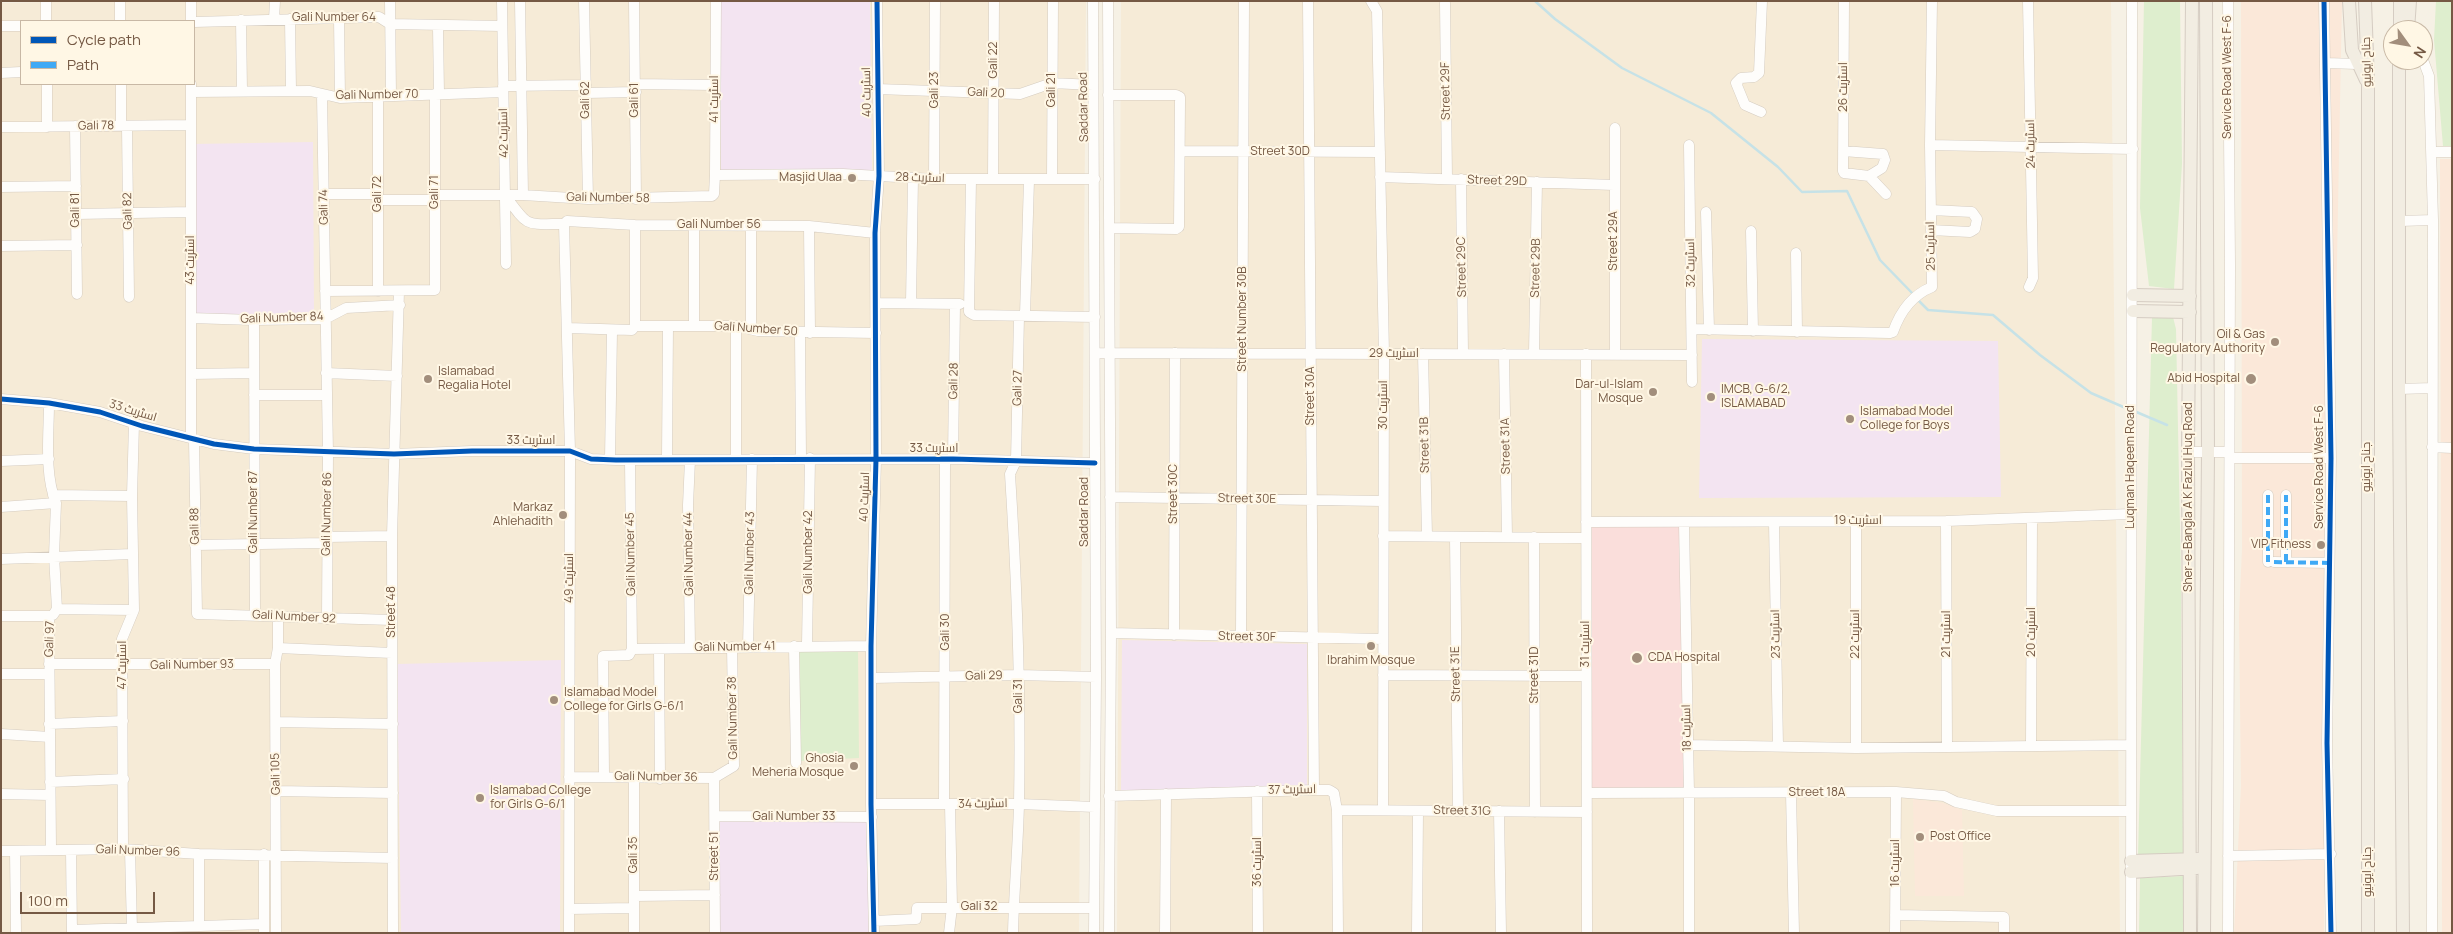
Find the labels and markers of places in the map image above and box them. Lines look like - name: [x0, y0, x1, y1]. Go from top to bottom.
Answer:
- place label: Masjid Ulaa: [779, 171, 842, 185]
- marker: Masjid Ulaa: [846, 172, 858, 184]
- place label: Oil & Gas Regulatory Authority: [2150, 328, 2265, 356]
- marker: Oil & Gas Regulatory Authority: [2269, 336, 2281, 348]
- place label: Islamabad Regalia Hotel: [438, 365, 511, 393]
- place label: Abid Hospital: [2167, 372, 2240, 386]
- marker: Abid Hospital: [2244, 372, 2258, 386]
- marker: Islamabad Regalia Hotel: [422, 373, 434, 385]
- place label: Dar-ul-Islam Mosque: [1575, 378, 1643, 406]
- place label: IMCB, G-6/2, ISLAMABAD: [1721, 383, 1791, 411]
- marker: Dar-ul-Islam Mosque: [1647, 386, 1659, 398]
- marker: IMCB, G-6/2, ISLAMABAD: [1705, 391, 1717, 403]
- place label: Islamabad Model College for Boys: [1860, 405, 1953, 433]
- marker: Islamabad Model College for Boys: [1844, 413, 1856, 425]
- place label: Markaz Ahlehadith: [493, 501, 553, 529]
- marker: Markaz Ahlehadith: [557, 509, 569, 521]
- place label: VIP Fitness: [2251, 538, 2311, 552]
- marker: VIP Fitness: [2315, 539, 2327, 551]
- marker: Ibrahim Mosque: [1365, 640, 1377, 652]
- marker: CDA Hospital: [1630, 651, 1644, 665]
- place label: CDA Hospital: [1648, 651, 1720, 665]
- place label: Ibrahim Mosque: [1327, 654, 1415, 668]
- place label: Islamabad Model College for Girls G-6/1: [564, 686, 684, 714]
- marker: Islamabad Model College for Girls G-6/1: [548, 694, 560, 706]
- place label: Ghosia Meheria Mosque: [752, 752, 844, 780]
- marker: Ghosia Meheria Mosque: [848, 760, 860, 772]
- place label: Islamabad College for Girls G-6/1: [490, 784, 591, 812]
- marker: Islamabad College for Girls G-6/1: [474, 792, 486, 804]
- place label: Post Office: [1930, 830, 1991, 844]
- marker: Post Office: [1914, 831, 1926, 843]

